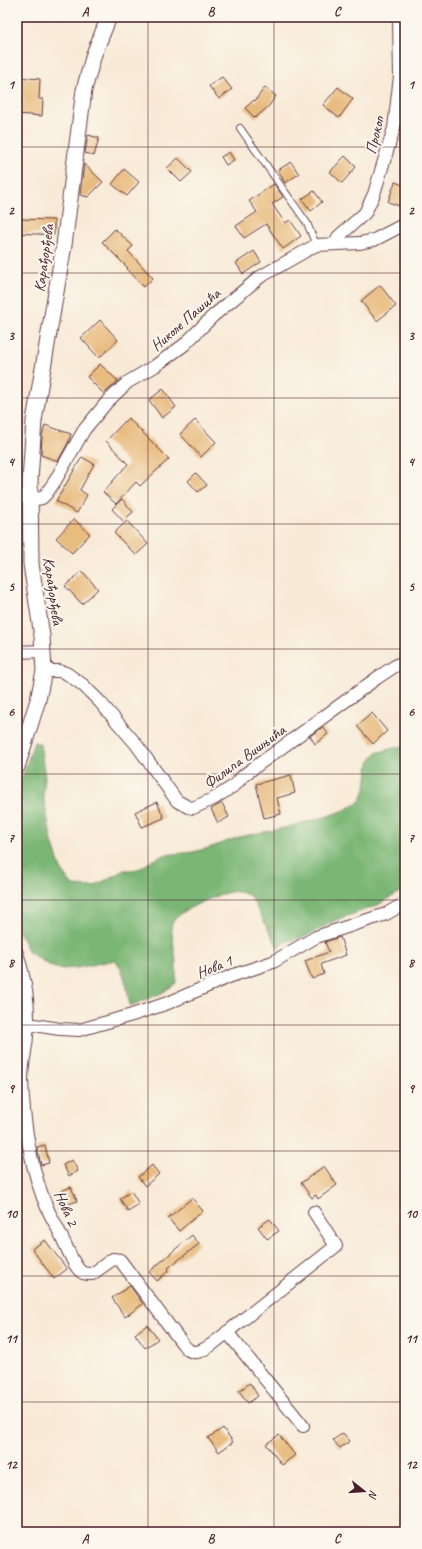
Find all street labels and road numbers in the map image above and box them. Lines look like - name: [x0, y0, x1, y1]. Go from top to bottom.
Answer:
- street label: Прокоп: [361, 113, 389, 156]
- street label: Карађорђева: [29, 221, 59, 293]
- street label: Николе Пашића: [147, 283, 226, 356]
- street label: Карађорђева: [38, 556, 68, 628]
- street label: Филипа Вишњића: [200, 720, 290, 793]
- street label: Нова 1: [193, 950, 236, 983]
- street label: Нова 2: [49, 1187, 83, 1231]

